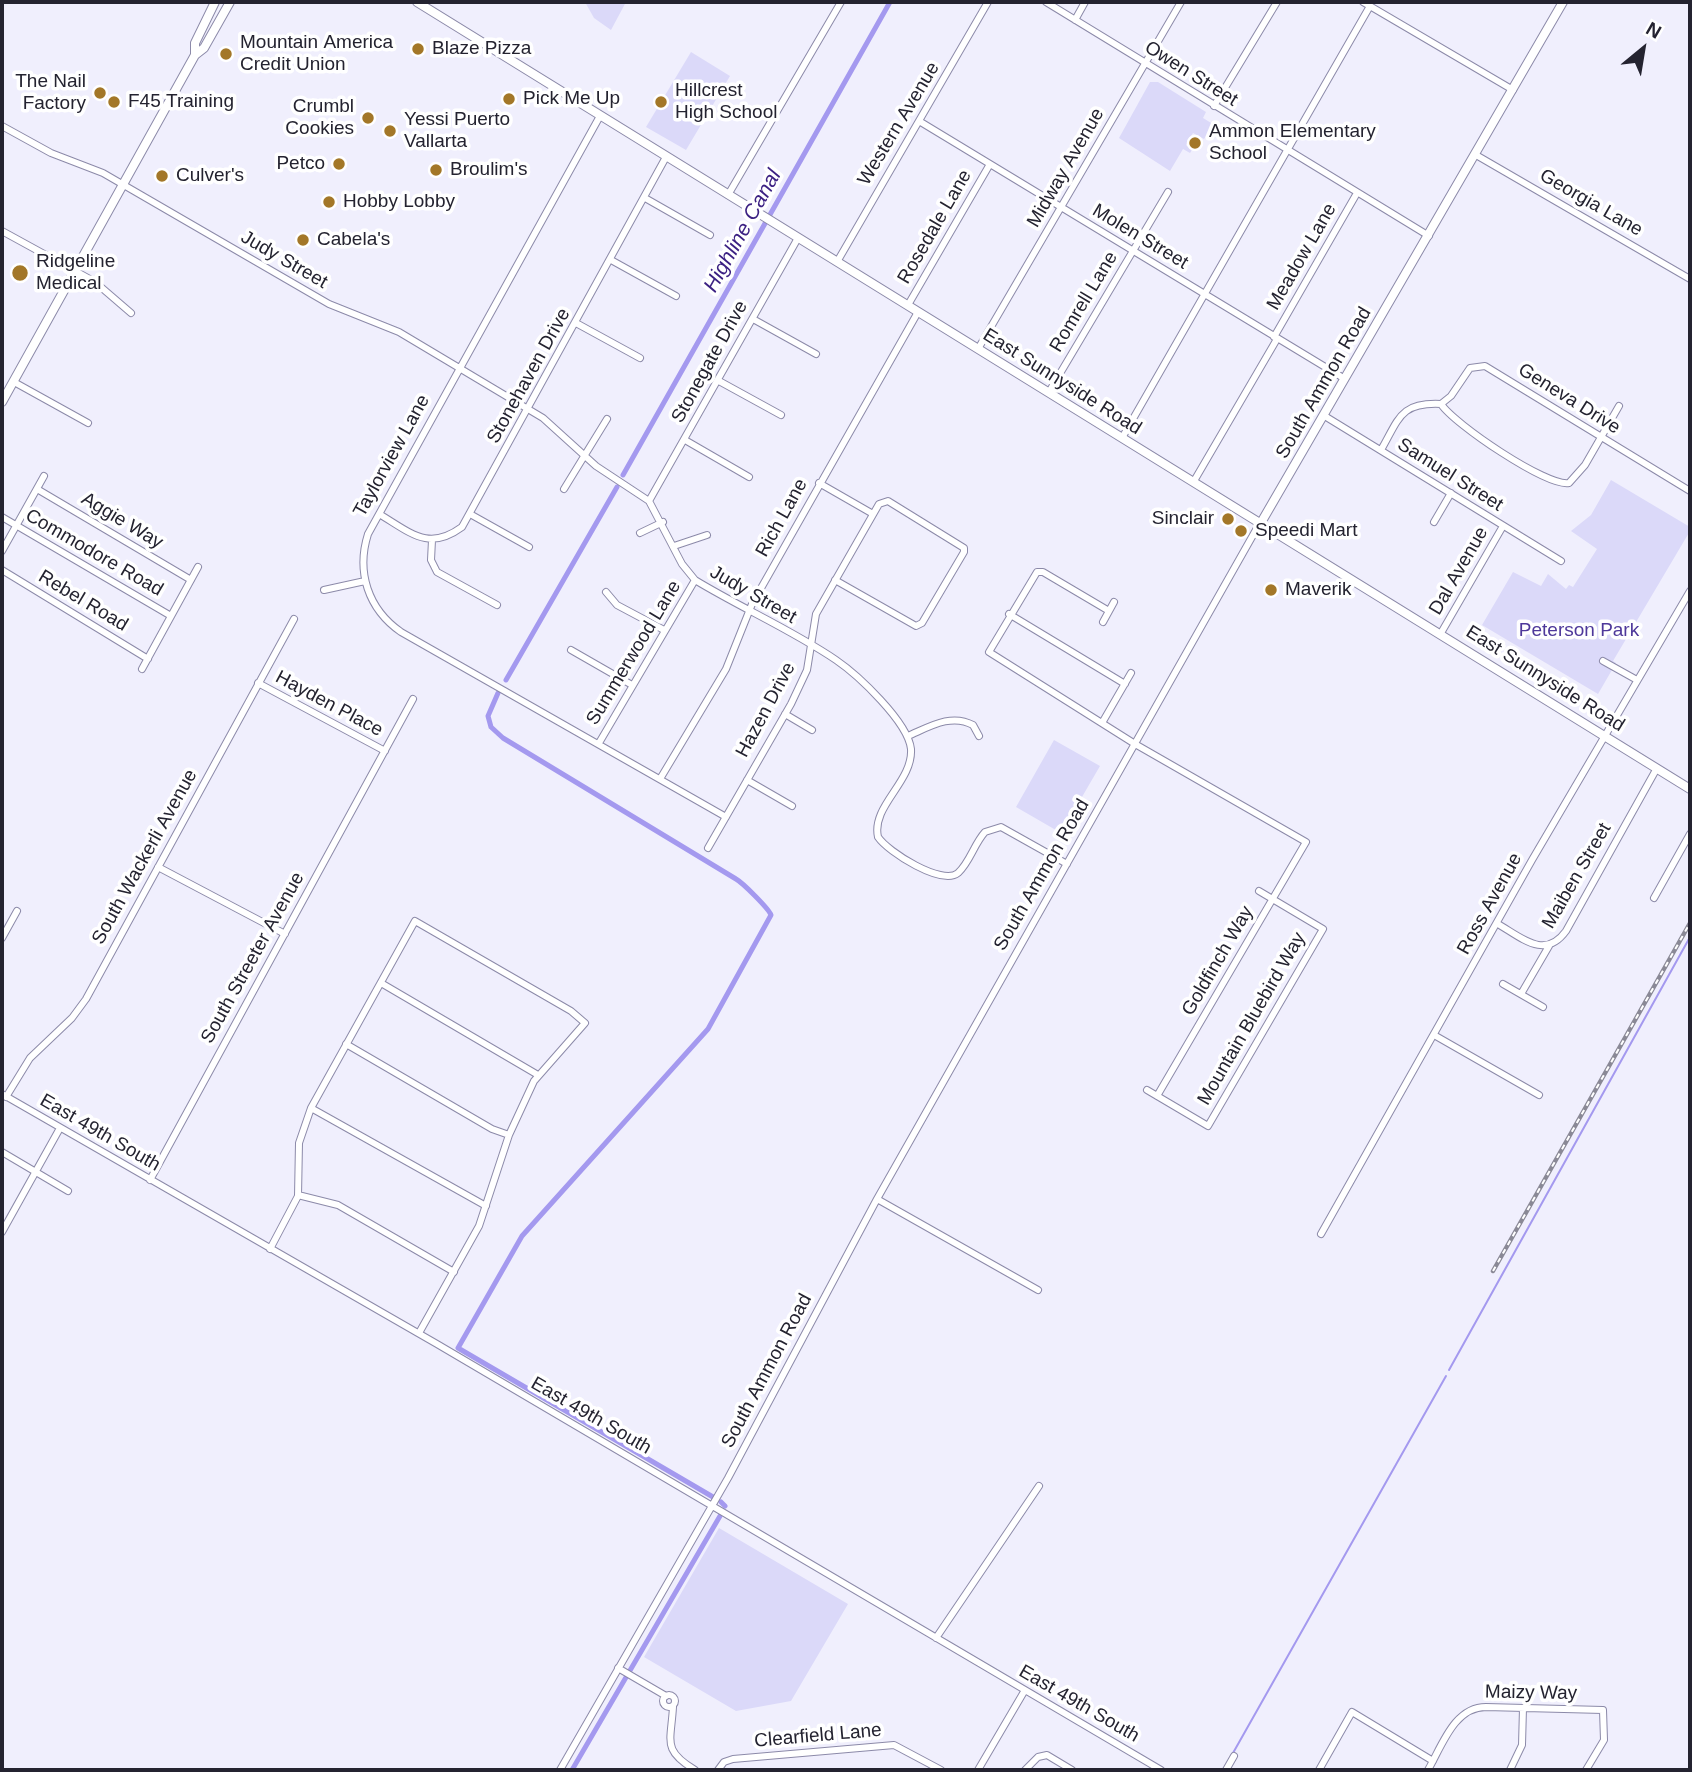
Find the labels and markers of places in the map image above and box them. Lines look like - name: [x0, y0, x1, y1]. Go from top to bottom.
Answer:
- place label: Mountain America Credit Union: [240, 32, 393, 76]
- place label: Blaze Pizza: [432, 38, 531, 60]
- marker: Blaze Pizza: [410, 41, 426, 57]
- marker: Mountain America Credit Union: [218, 46, 234, 62]
- place label: The Nail Factory: [15, 71, 86, 115]
- place label: Hillcrest High School: [675, 80, 777, 124]
- marker: The Nail Factory: [92, 85, 108, 101]
- place label: Pick Me Up: [523, 88, 620, 110]
- place label: F45 Training: [128, 91, 234, 113]
- marker: Pick Me Up: [501, 91, 517, 107]
- marker: F45 Training: [106, 94, 122, 110]
- marker: Hillcrest High School: [653, 94, 669, 110]
- place label: Crumbl Cookies: [285, 96, 354, 140]
- place label: Yessi Puerto Vallarta: [404, 109, 510, 153]
- marker: Crumbl Cookies: [360, 110, 376, 126]
- place label: Ammon Elementary School: [1209, 121, 1376, 165]
- marker: Yessi Puerto Vallarta: [382, 123, 398, 139]
- marker: Ammon Elementary School: [1187, 135, 1203, 151]
- place label: Petco: [276, 153, 325, 175]
- marker: Petco: [331, 156, 347, 172]
- place label: Broulim's: [450, 159, 528, 181]
- marker: Broulim's: [428, 162, 444, 178]
- place label: Culver's: [176, 165, 244, 187]
- marker: Culver's: [154, 168, 170, 184]
- place label: Hobby Lobby: [343, 191, 455, 213]
- marker: Hobby Lobby: [321, 194, 337, 210]
- place label: Cabela's: [317, 229, 390, 251]
- marker: Cabela's: [295, 232, 311, 248]
- place label: Ridgeline Medical: [36, 251, 115, 295]
- marker: Ridgeline Medical: [10, 263, 30, 283]
- place label: Sinclair: [1152, 508, 1214, 530]
- marker: Sinclair: [1220, 511, 1236, 527]
- place label: Speedi Mart: [1255, 520, 1357, 542]
- marker: Speedi Mart: [1233, 523, 1249, 539]
- place label: Maverik: [1285, 579, 1352, 601]
- marker: Maverik: [1263, 582, 1279, 598]

